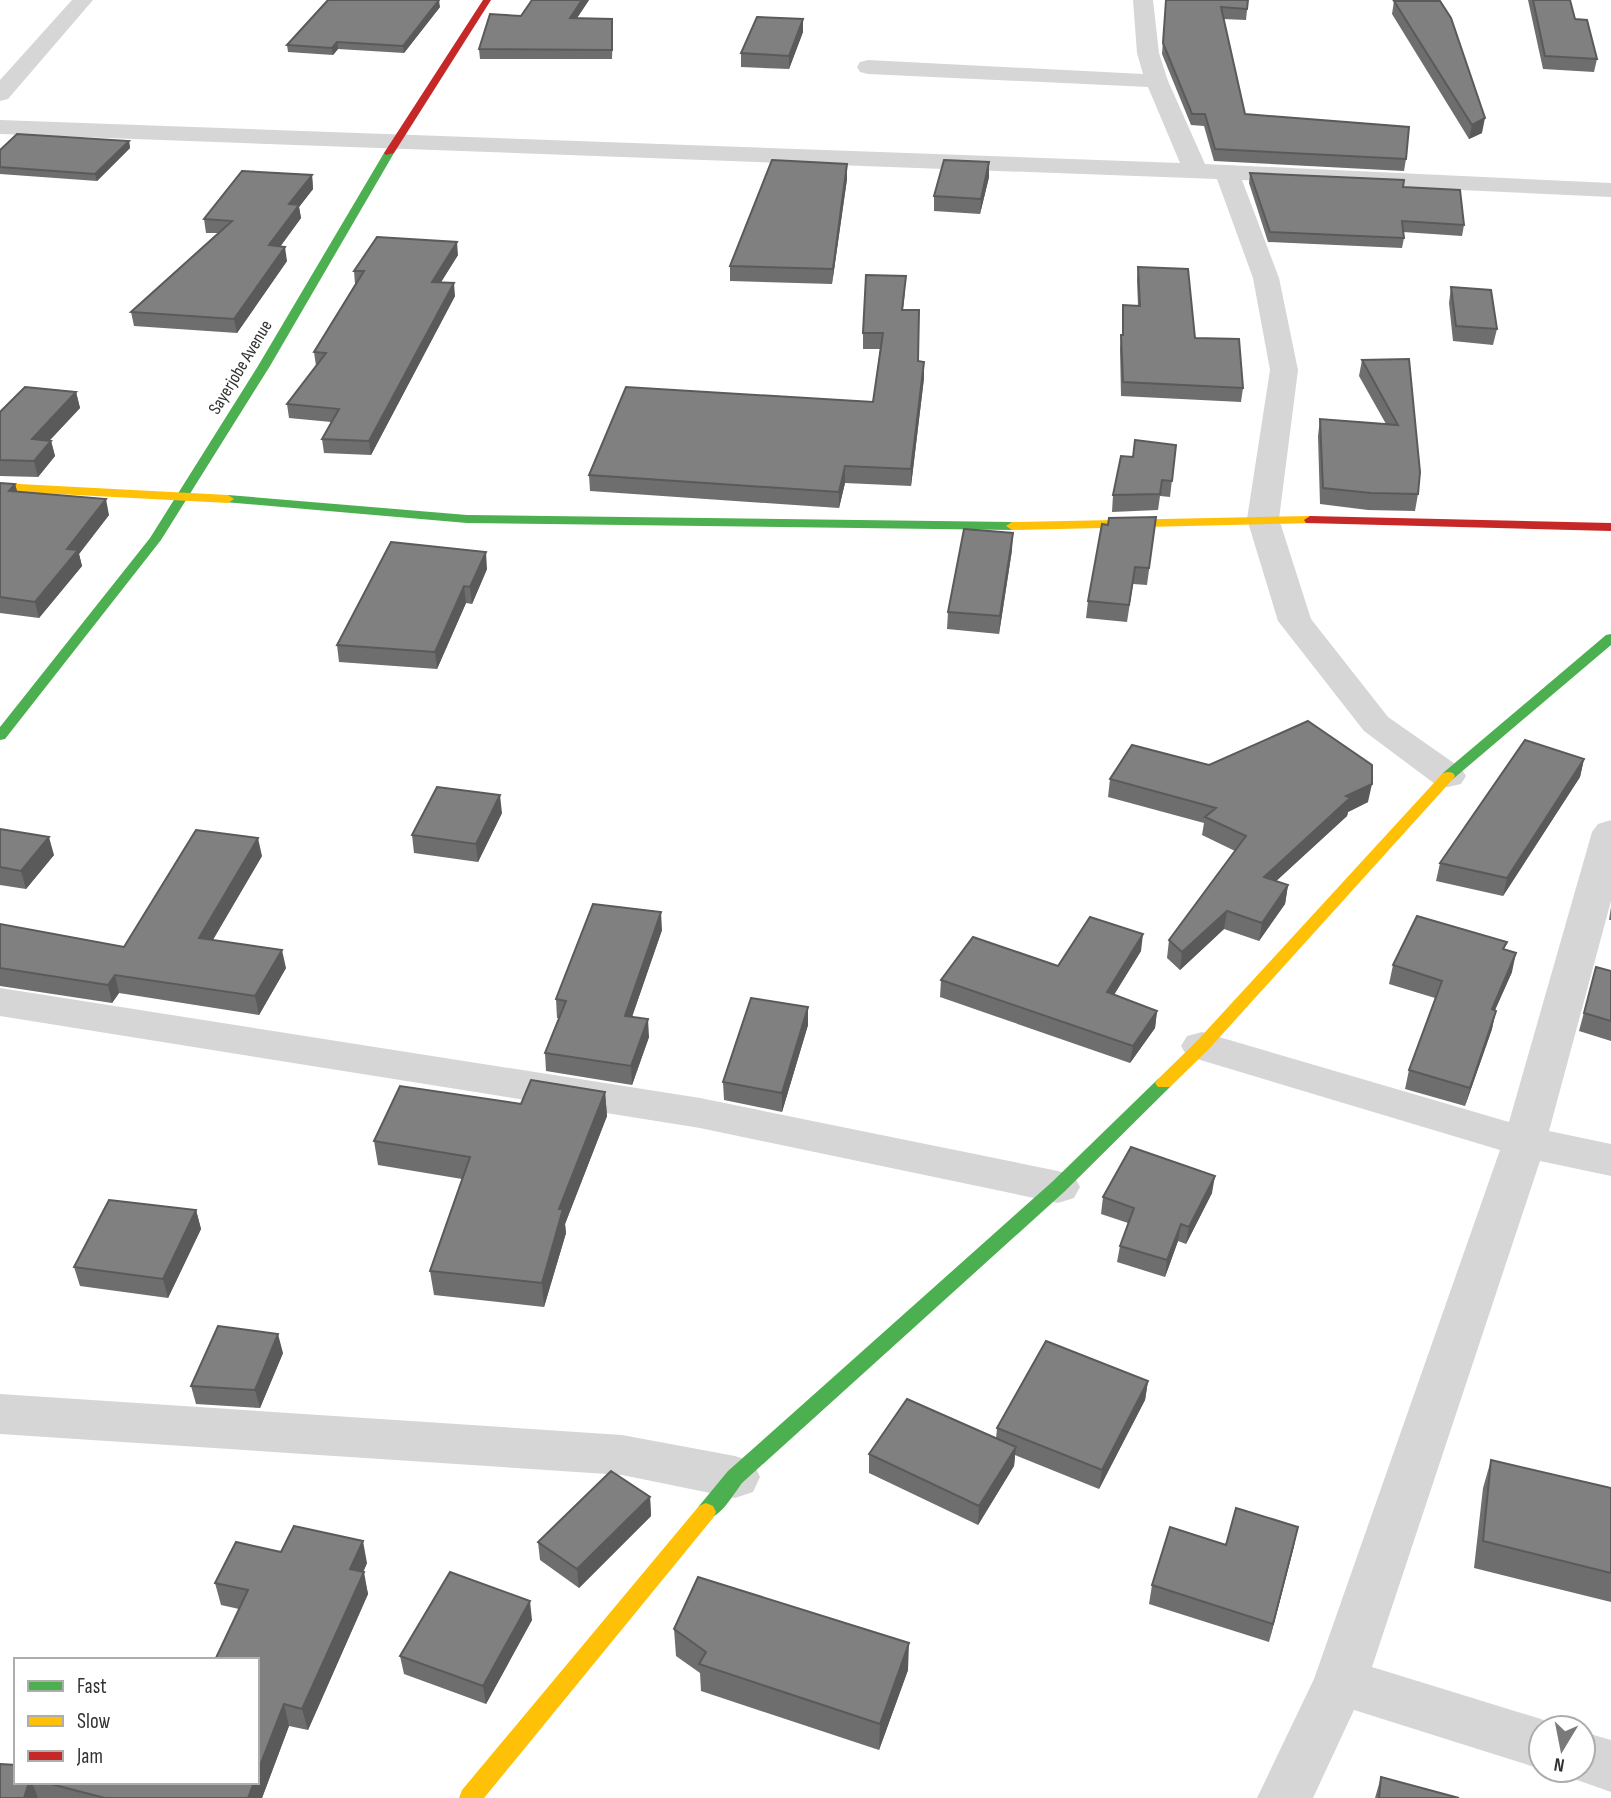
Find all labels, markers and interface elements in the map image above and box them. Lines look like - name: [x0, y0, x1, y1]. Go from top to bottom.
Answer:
- street label: Sayerjobe Avenue: [204, 316, 277, 418]
- legend: [14, 1658, 259, 1784]
- text: Fast: [77, 1674, 107, 1699]
- text: Slow: [77, 1709, 111, 1734]
- north arrow: [1527, 1714, 1597, 1784]
- text: Jam: [76, 1744, 103, 1769]
- text: N: [1552, 1752, 1566, 1776]

